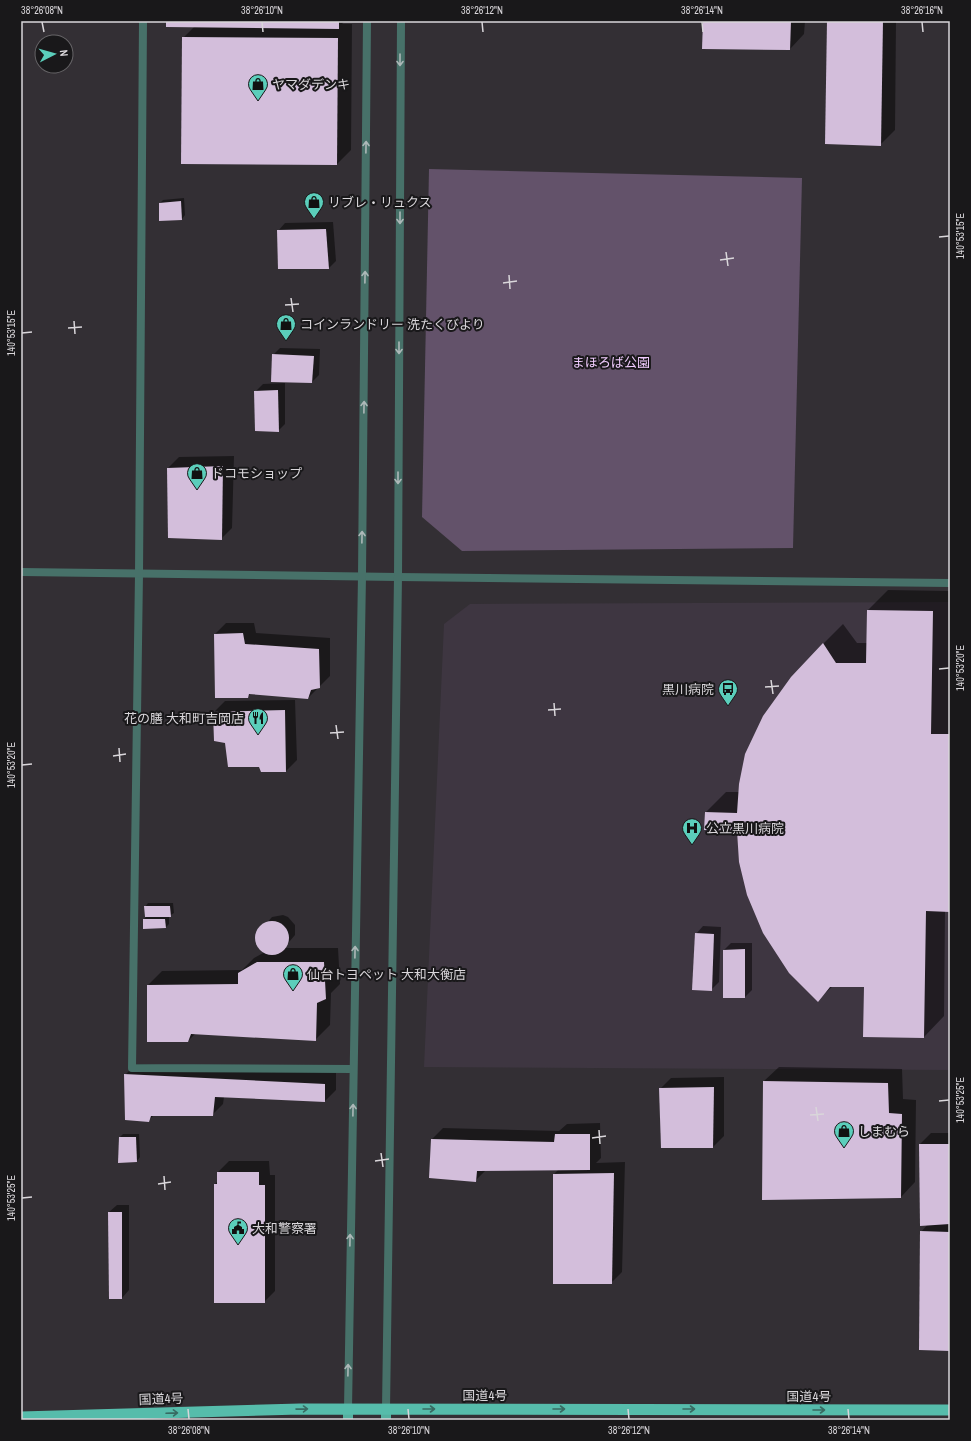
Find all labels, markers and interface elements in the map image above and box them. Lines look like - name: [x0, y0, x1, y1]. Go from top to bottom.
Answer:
- text: 38°26'08"N: [21, 4, 63, 17]
- text: 38°26'10"N: [241, 4, 283, 17]
- text: 38°26'12"N: [461, 4, 503, 17]
- text: 38°26'14"N: [681, 4, 723, 17]
- text: 38°26'16"N: [901, 4, 943, 17]
- north arrow: [34, 34, 74, 74]
- text: N: [57, 49, 71, 57]
- one-way arrow: [397, 53, 404, 66]
- shop icon: ヤマダデンキ: [247, 73, 269, 101]
- place label: ヤマダデンキ: [272, 76, 350, 93]
- one-way arrow: [362, 141, 370, 154]
- shop icon: リブレ・リュクス: [303, 191, 325, 219]
- place label: リブレ・リュクス: [328, 194, 432, 211]
- one-way arrow: [396, 211, 404, 224]
- text: 140°53'15"E: [954, 213, 967, 259]
- one-way arrow: [361, 271, 369, 284]
- text: 140°53'15"E: [5, 310, 18, 356]
- shop icon: コインランドリー 洗たくびより: [275, 313, 297, 341]
- place label: コインランドリー 洗たくびより: [300, 316, 485, 333]
- one-way arrow: [395, 341, 403, 354]
- park label: まほろば公園: [572, 354, 650, 371]
- one-way arrow: [360, 401, 368, 414]
- shop icon: ドコモショップ: [186, 462, 208, 490]
- place label: ドコモショップ: [211, 465, 302, 482]
- one-way arrow: [394, 471, 402, 484]
- one-way arrow: [359, 531, 366, 544]
- text: 140°53'20"E: [954, 645, 967, 691]
- bus stop icon: 黒川病院: [717, 678, 739, 706]
- place label: 黒川病院: [662, 681, 714, 698]
- restaurant icon: 花の膳 大和町吉岡店: [247, 707, 269, 735]
- place label: 花の膳 大和町吉岡店: [124, 710, 244, 727]
- text: 140°53'20"E: [5, 742, 18, 788]
- hospital icon: 公立黒川病院: [681, 817, 703, 845]
- place label: 公立黒川病院: [706, 820, 784, 837]
- one-way arrow: [352, 946, 359, 959]
- shop icon: 仙台トヨペット 大和大衡店: [282, 963, 304, 991]
- place label: 仙台トヨペット 大和大衡店: [307, 966, 466, 983]
- text: 140°53'25"E: [954, 1077, 967, 1123]
- one-way arrow: [349, 1104, 356, 1117]
- shop icon: しまむら: [833, 1120, 855, 1148]
- place label: しまむら: [858, 1123, 910, 1140]
- text: 140°53'25"E: [5, 1175, 18, 1221]
- public building icon: 大和警察署: [227, 1217, 249, 1245]
- place label: 大和警察署: [252, 1220, 317, 1237]
- one-way arrow: [346, 1234, 354, 1247]
- one-way arrow: [344, 1364, 351, 1377]
- street label: 国道4号: [463, 1387, 507, 1404]
- street label: 国道4号: [787, 1388, 831, 1405]
- street label: 国道4号: [138, 1390, 184, 1408]
- one-way arrow: [295, 1405, 308, 1413]
- one-way arrow: [422, 1405, 435, 1413]
- one-way arrow: [552, 1405, 565, 1413]
- one-way arrow: [682, 1405, 695, 1413]
- one-way arrow: [812, 1406, 825, 1414]
- one-way arrow: [165, 1409, 178, 1416]
- text: 38°26'08"N: [168, 1424, 210, 1437]
- text: 38°26'10"N: [388, 1424, 430, 1437]
- text: 38°26'12"N: [608, 1424, 650, 1437]
- text: 38°26'14"N: [828, 1424, 870, 1437]

